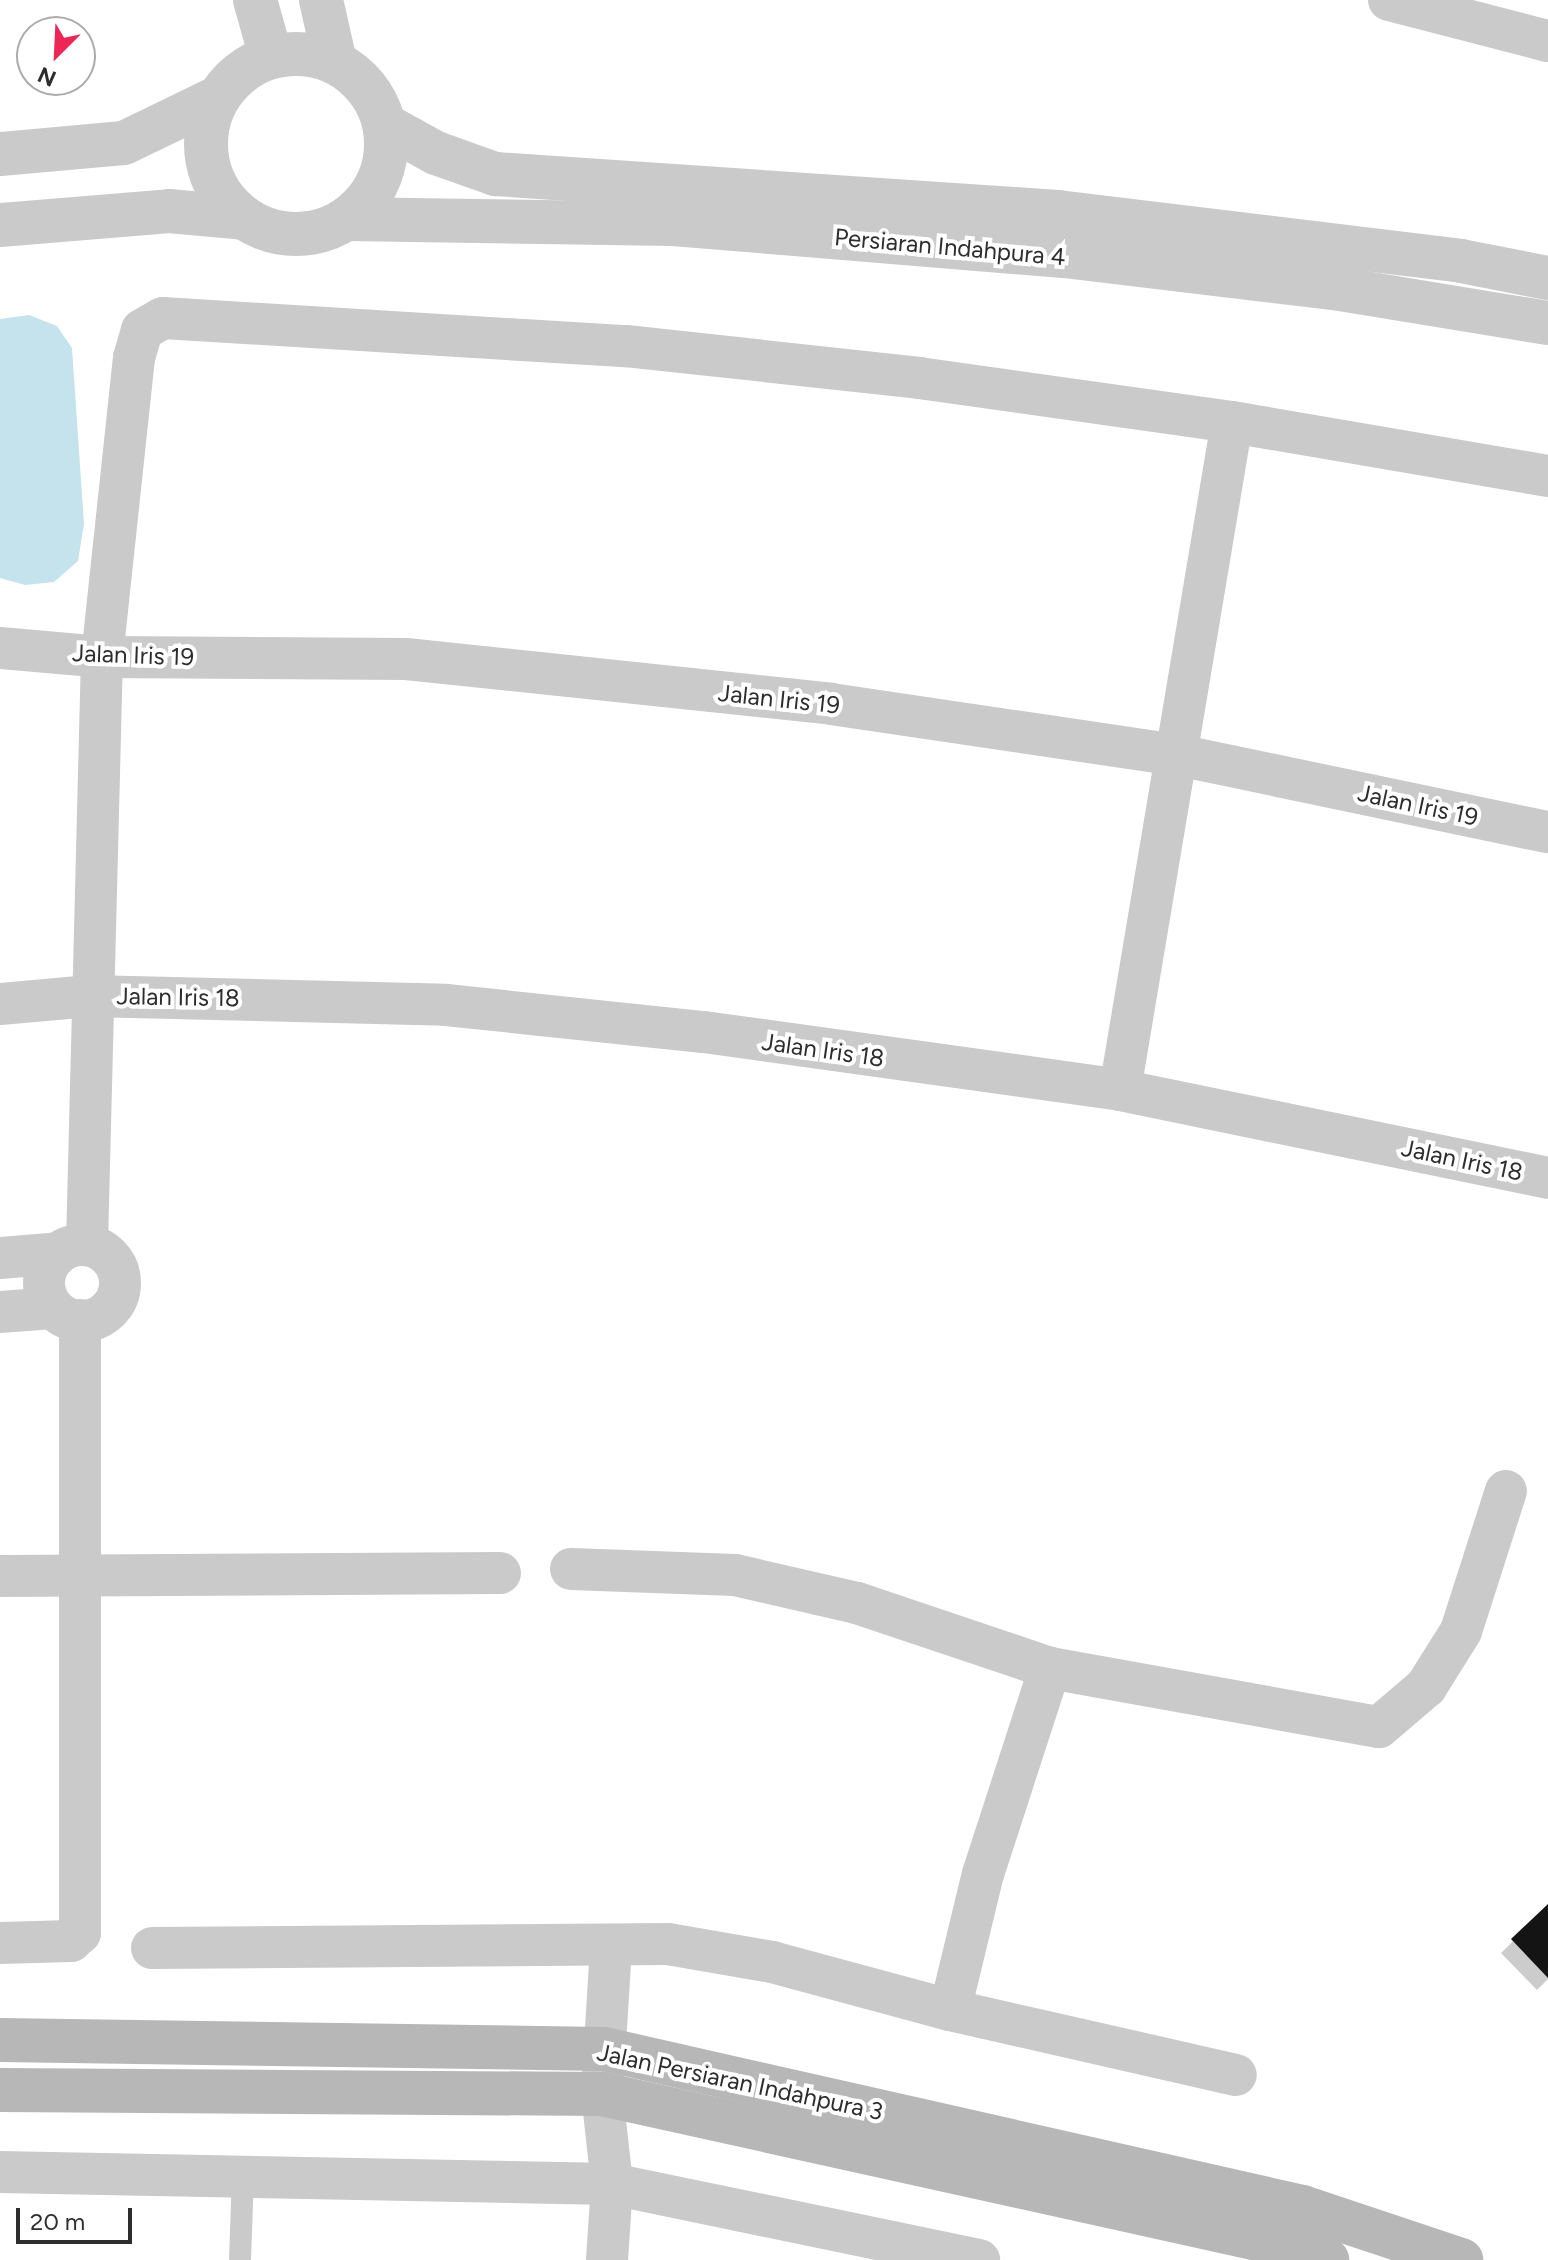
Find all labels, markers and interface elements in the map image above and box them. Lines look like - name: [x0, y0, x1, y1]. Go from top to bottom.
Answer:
- north arrow: [16, 16, 96, 96]
- text: N: [34, 61, 60, 92]
- street label: Persiaran Indahpura 4: [833, 223, 1067, 271]
- street label: Jalan Iris 19: [71, 638, 195, 672]
- street label: Jalan Iris 19: [717, 678, 841, 720]
- street label: Jalan Iris 19: [1355, 778, 1481, 832]
- street label: Jalan Iris 18: [116, 982, 240, 1012]
- street label: Jalan Iris 18: [760, 1027, 886, 1073]
- street label: Jalan Iris 18: [1399, 1133, 1525, 1187]
- street label: Jalan Persiaran Indahpura 3: [594, 2038, 886, 2126]
- scale bar: [20, 2192, 136, 2242]
- text: 20 m: [30, 2207, 85, 2236]

